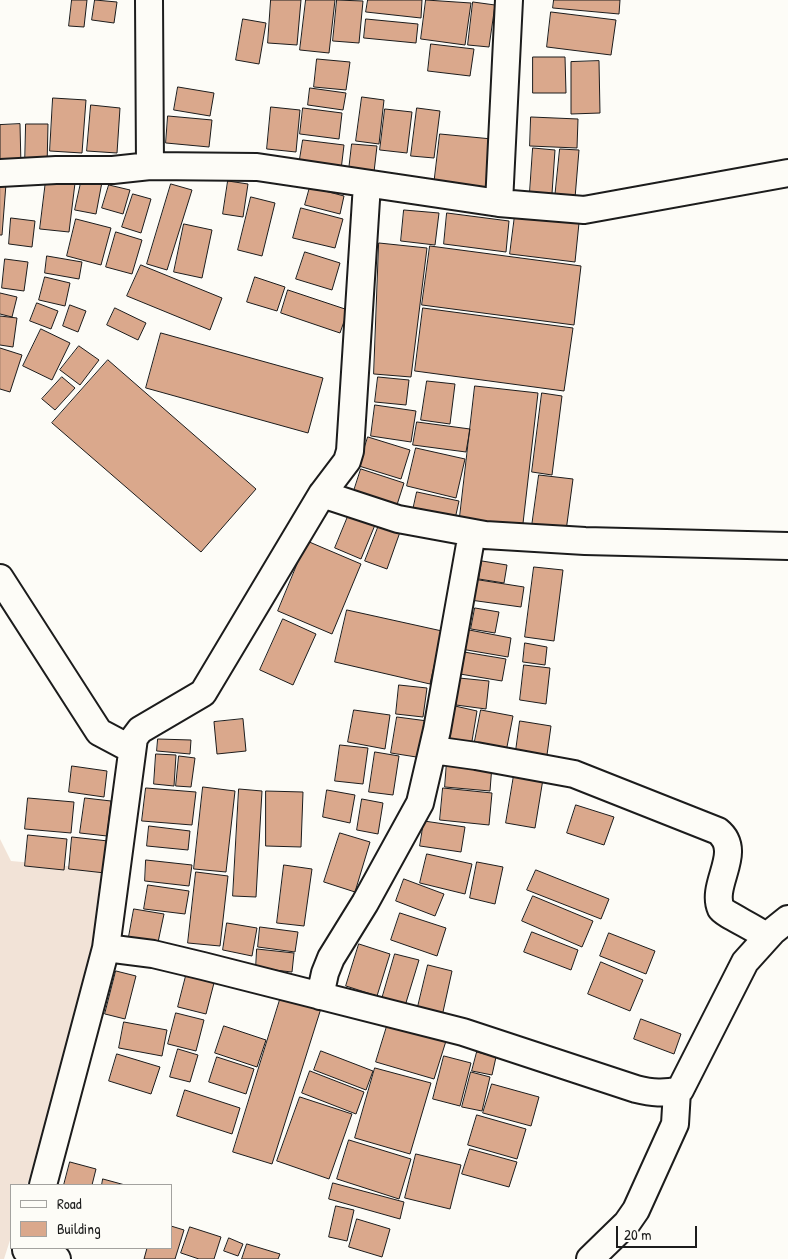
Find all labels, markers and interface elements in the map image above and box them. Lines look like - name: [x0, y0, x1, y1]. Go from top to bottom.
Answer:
- legend: [10, 1184, 172, 1249]
- text: Road: [57, 1193, 82, 1214]
- scale bar: [618, 1216, 699, 1248]
- text: Building: [57, 1218, 101, 1239]
- text: 20 m: [624, 1224, 651, 1245]

